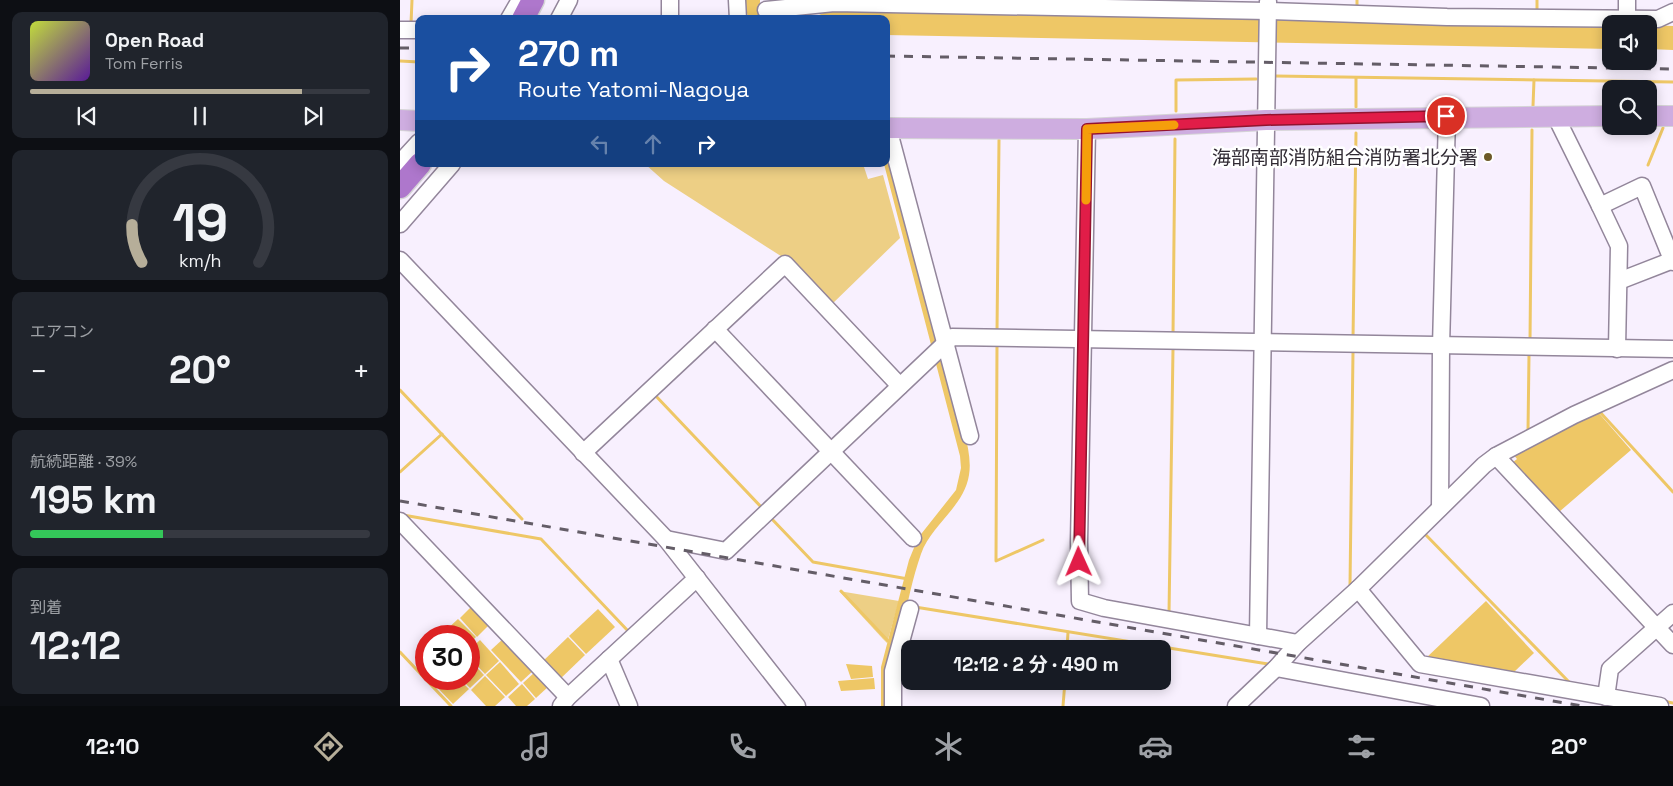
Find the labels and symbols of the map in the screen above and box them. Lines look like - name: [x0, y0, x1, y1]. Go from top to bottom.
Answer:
- pin: [1425, 95, 1467, 137]
- place label: 海部南部消防組合消防署北分署: [1212, 145, 1478, 170]
- marker: 海部南部消防組合消防署北分署: [1482, 151, 1494, 163]
- position arrow: [1052, 535, 1104, 587]
- speed limit sign: 30: [415, 625, 480, 690]

